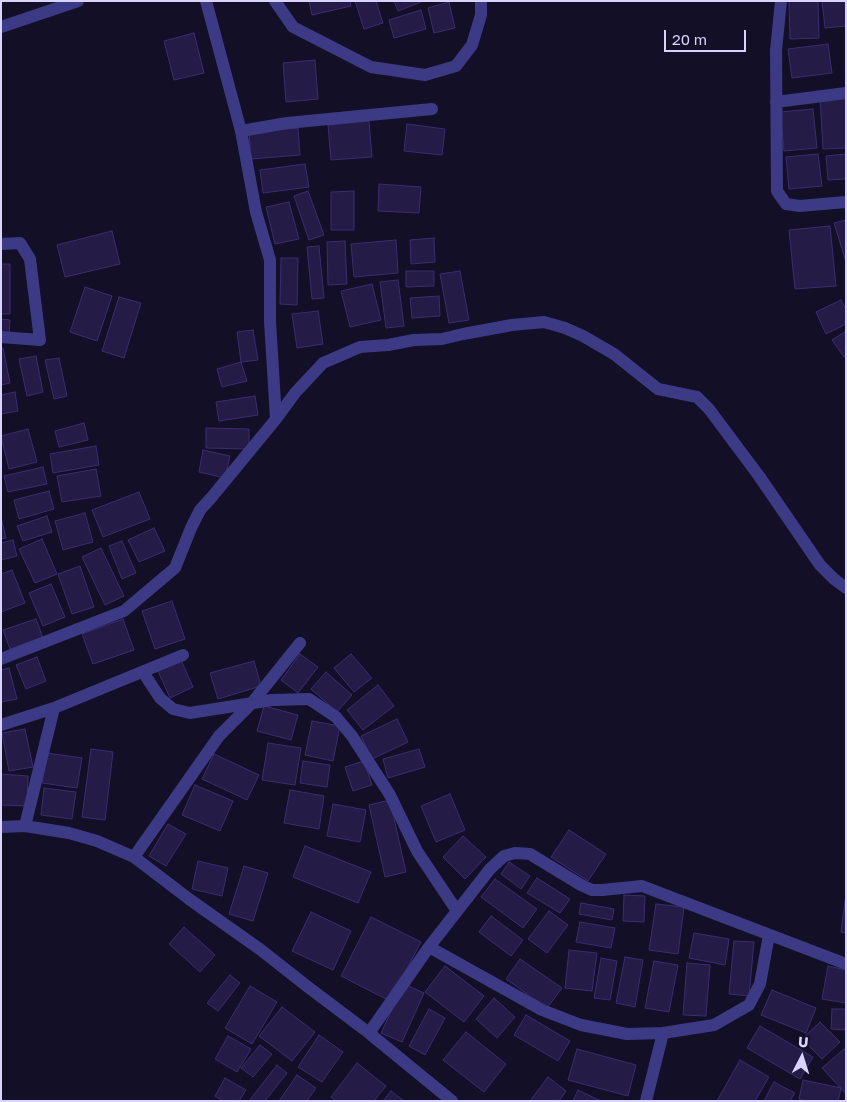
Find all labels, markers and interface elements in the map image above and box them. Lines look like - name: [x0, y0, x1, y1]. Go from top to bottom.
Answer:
- scale bar: [667, 20, 750, 52]
- text: 20 m: [672, 30, 707, 48]
- north arrow: [777, 1032, 827, 1082]
- text: U: [798, 1033, 809, 1050]

